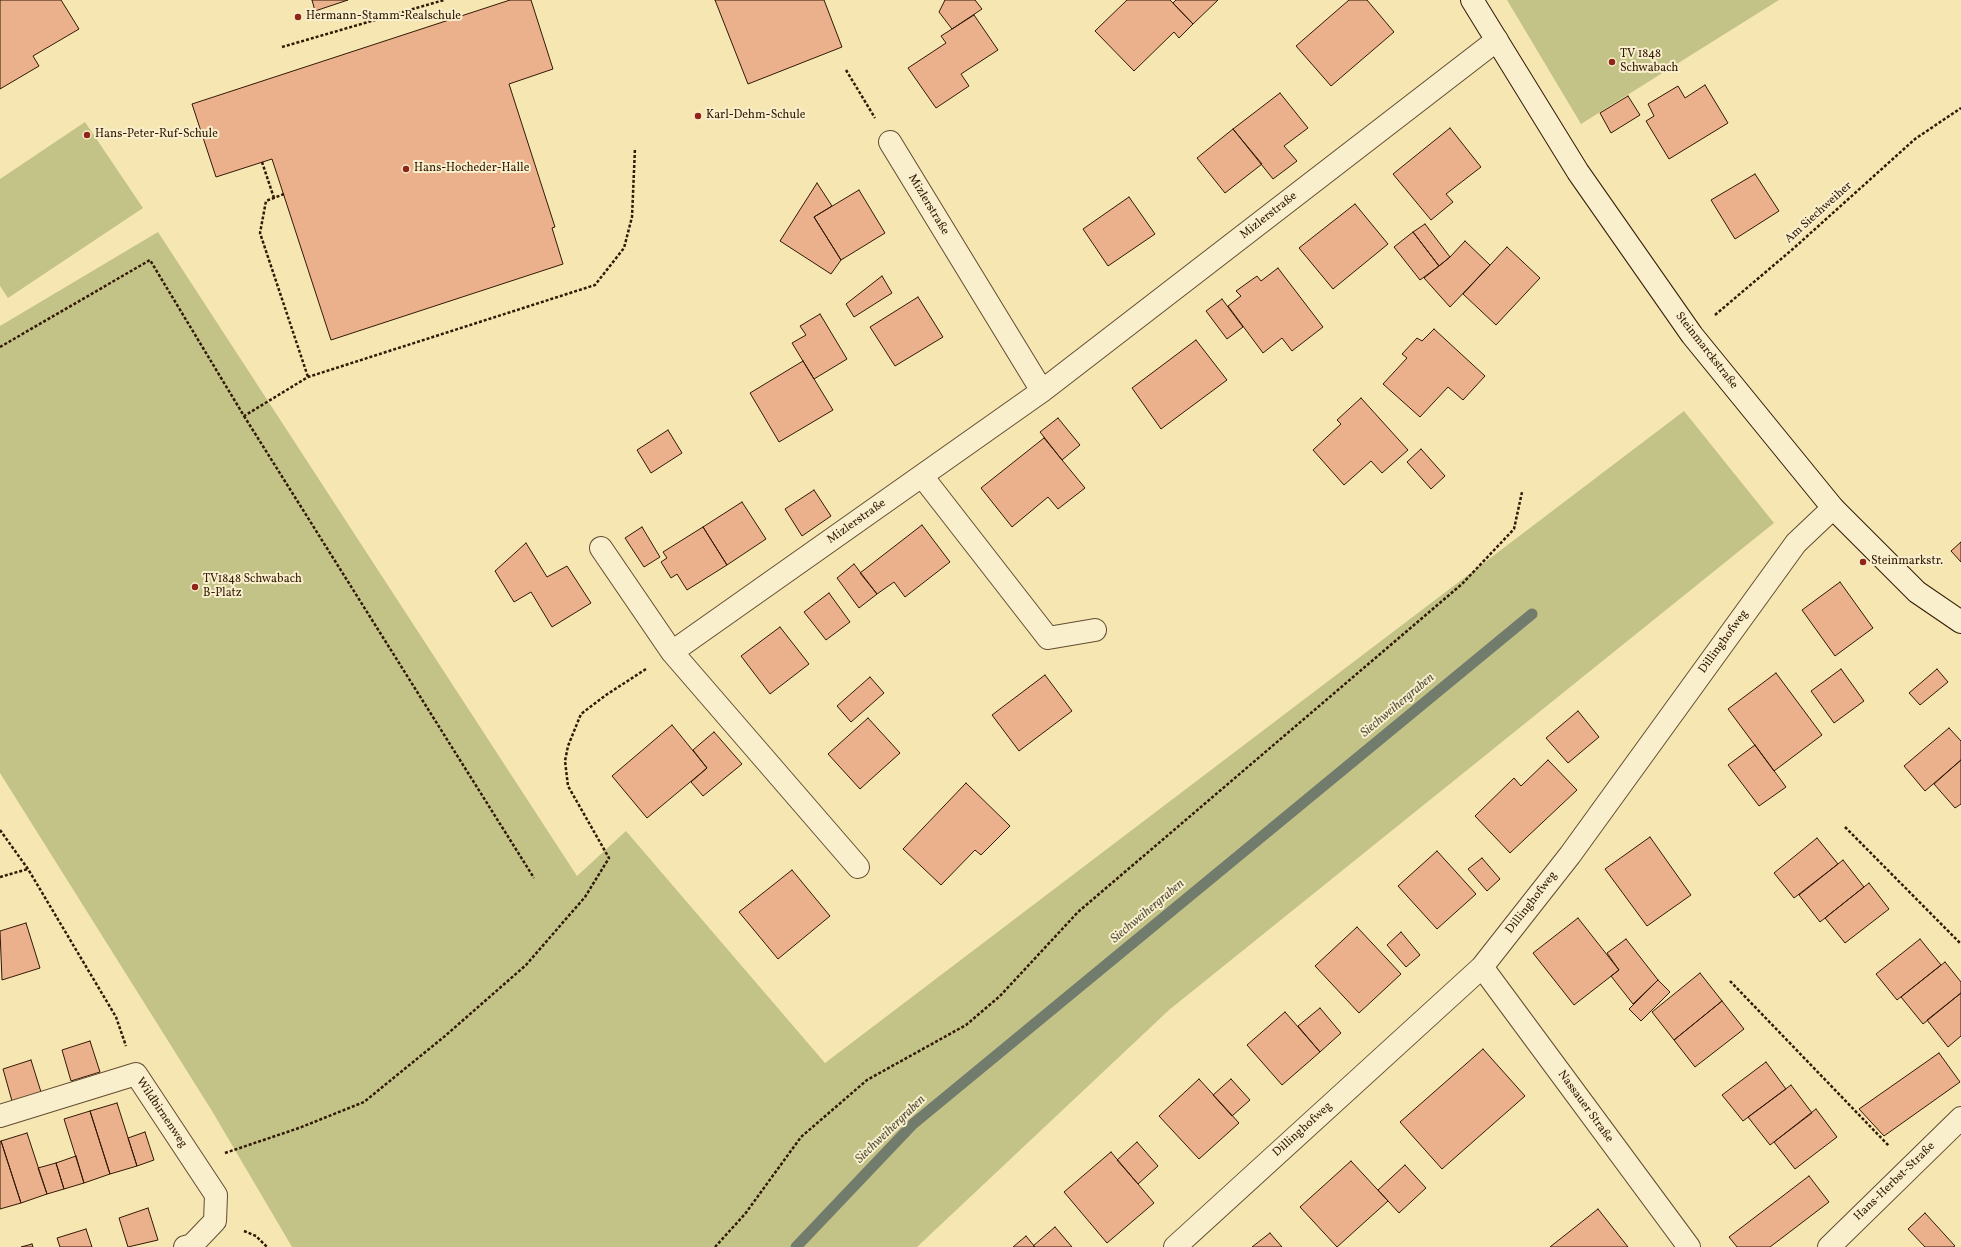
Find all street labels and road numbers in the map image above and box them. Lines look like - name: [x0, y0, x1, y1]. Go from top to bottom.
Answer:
- street label: Mizlerstraße: [904, 172, 952, 238]
- street label: Am Siechweiher: [1782, 179, 1856, 247]
- street label: Mizlerstraße: [1238, 189, 1300, 243]
- street label: Steinmarckstraße: [1672, 310, 1740, 392]
- street label: Mizlerstraße: [825, 497, 889, 547]
- street label: Dillinghofweg: [1696, 607, 1752, 677]
- street label: Dillinghofweg: [1503, 869, 1561, 937]
- street label: Nassauer Straße: [1554, 1068, 1616, 1146]
- street label: Wildbirnenweg: [132, 1075, 190, 1151]
- street label: Dillinghofweg: [1270, 1100, 1336, 1160]
- street label: Hans-Herbst-Straße: [1851, 1140, 1939, 1224]

